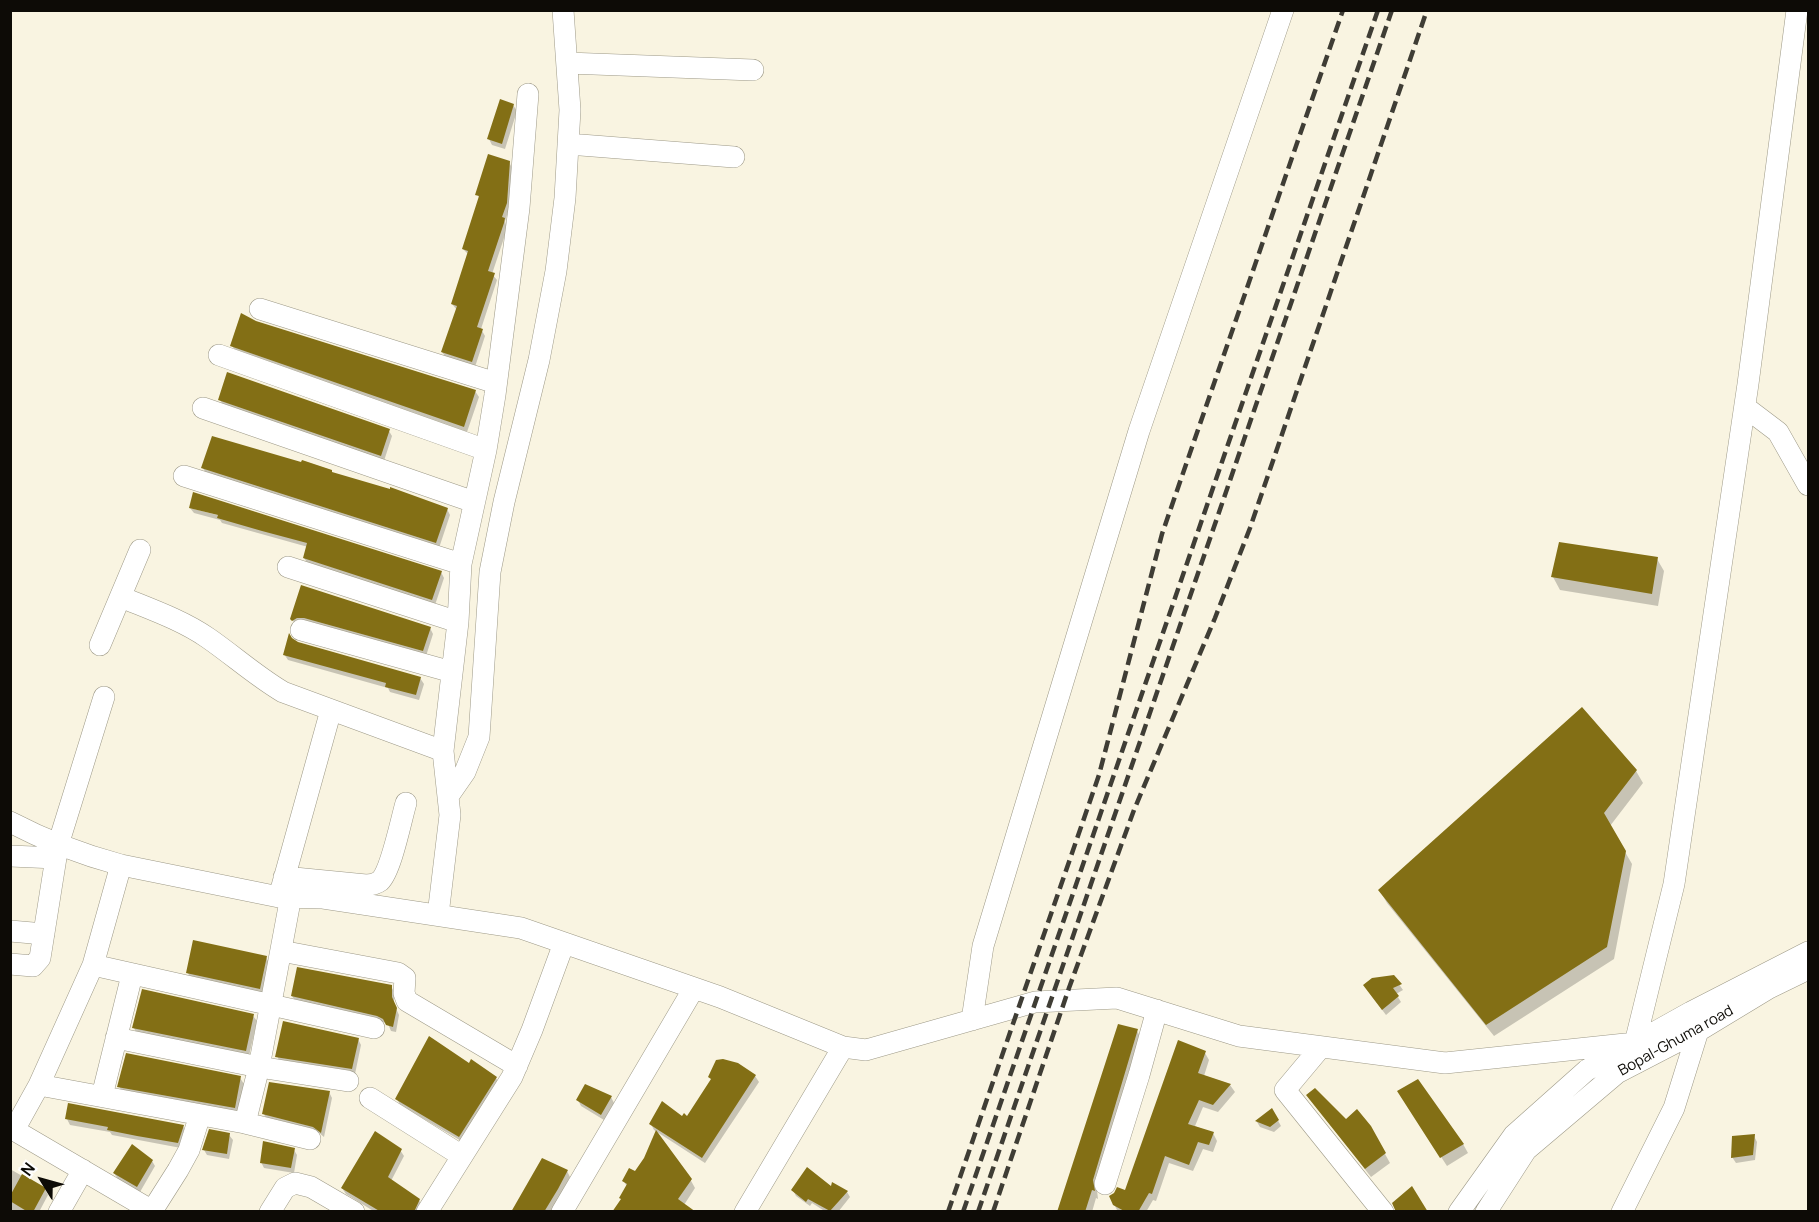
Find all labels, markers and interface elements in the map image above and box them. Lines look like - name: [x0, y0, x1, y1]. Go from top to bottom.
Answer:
- street label: Bopal-Ghuma road: [1615, 1002, 1737, 1080]
- north arrow: [12, 1150, 72, 1210]
- text: N: [15, 1158, 40, 1180]

